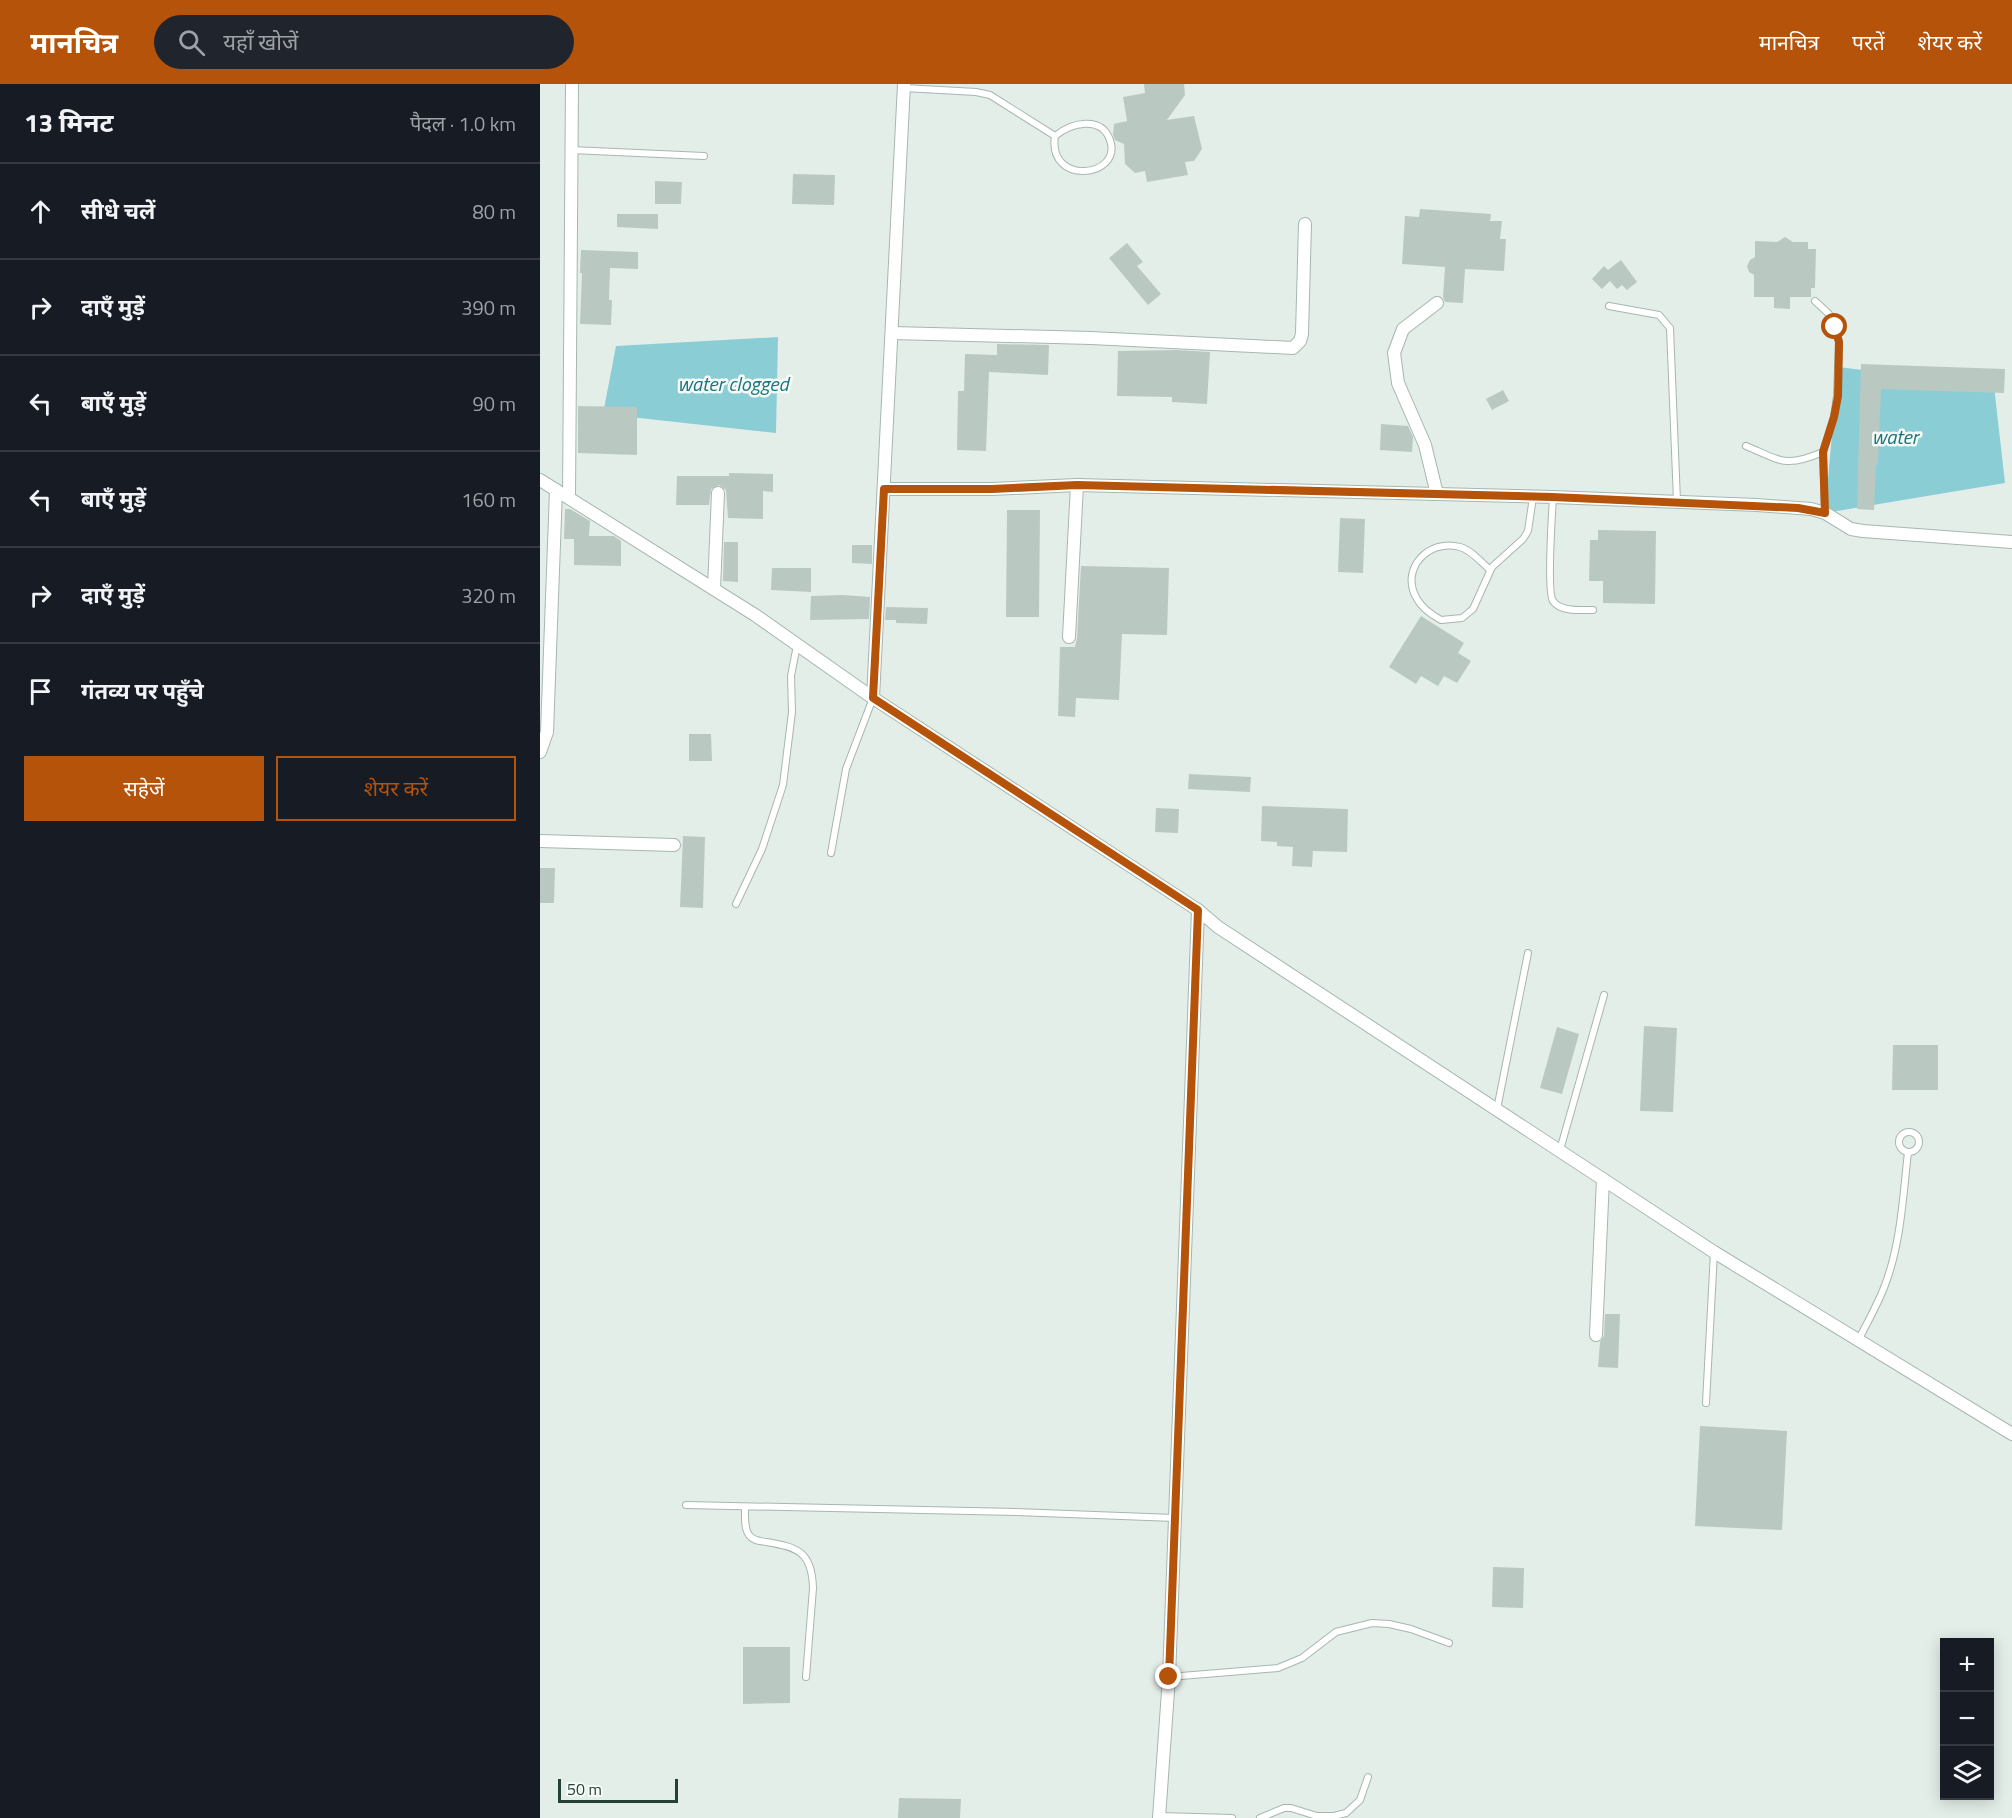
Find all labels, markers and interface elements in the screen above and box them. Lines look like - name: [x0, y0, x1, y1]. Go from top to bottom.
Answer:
- search box: [154, 15, 574, 69]
- text: मानचित्र: [30, 21, 118, 64]
- text: यहाँ खोजें: [223, 25, 298, 59]
- icon: search: [175, 26, 208, 59]
- text: मानचित्र: [1759, 26, 1819, 58]
- text: परतें: [1852, 26, 1885, 58]
- text: शेयर करें: [1918, 26, 1982, 58]
- text: 13 मिनट: [24, 103, 113, 142]
- text: पैदल · 1.0 km: [410, 108, 516, 139]
- text: सीधे चलें: [81, 194, 155, 228]
- icon: ahead: [24, 195, 57, 228]
- text: 80 m: [472, 196, 516, 227]
- text: दाएँ मुड़ें: [81, 290, 145, 324]
- icon: right: [24, 291, 57, 324]
- text: 390 m: [461, 292, 516, 323]
- route start: [1821, 313, 1847, 339]
- water label: water clogged: [677, 368, 791, 399]
- text: बाएँ मुड़ें: [81, 386, 146, 420]
- icon: left: [24, 387, 57, 420]
- text: 90 m: [472, 388, 516, 419]
- water label: water: [1872, 421, 1921, 452]
- text: बाएँ मुड़ें: [81, 482, 146, 516]
- icon: left: [24, 483, 57, 516]
- text: 160 m: [461, 484, 516, 515]
- text: दाएँ मुड़ें: [81, 578, 145, 612]
- icon: right: [24, 579, 57, 612]
- text: 320 m: [461, 580, 516, 611]
- text: गंतव्य पर पहुँचे: [81, 674, 204, 708]
- icon: arrive: [24, 675, 57, 708]
- button: सहेजें: [24, 756, 264, 821]
- button: शेयर करें: [276, 756, 516, 821]
- map controls: [1940, 1638, 1994, 1800]
- button: +: [1940, 1638, 1994, 1692]
- route end: [1155, 1663, 1181, 1689]
- button: −: [1940, 1692, 1994, 1746]
- button: layers: [1940, 1746, 1994, 1800]
- scale bar: [558, 1776, 678, 1804]
- text: 50 m: [567, 1777, 602, 1801]

